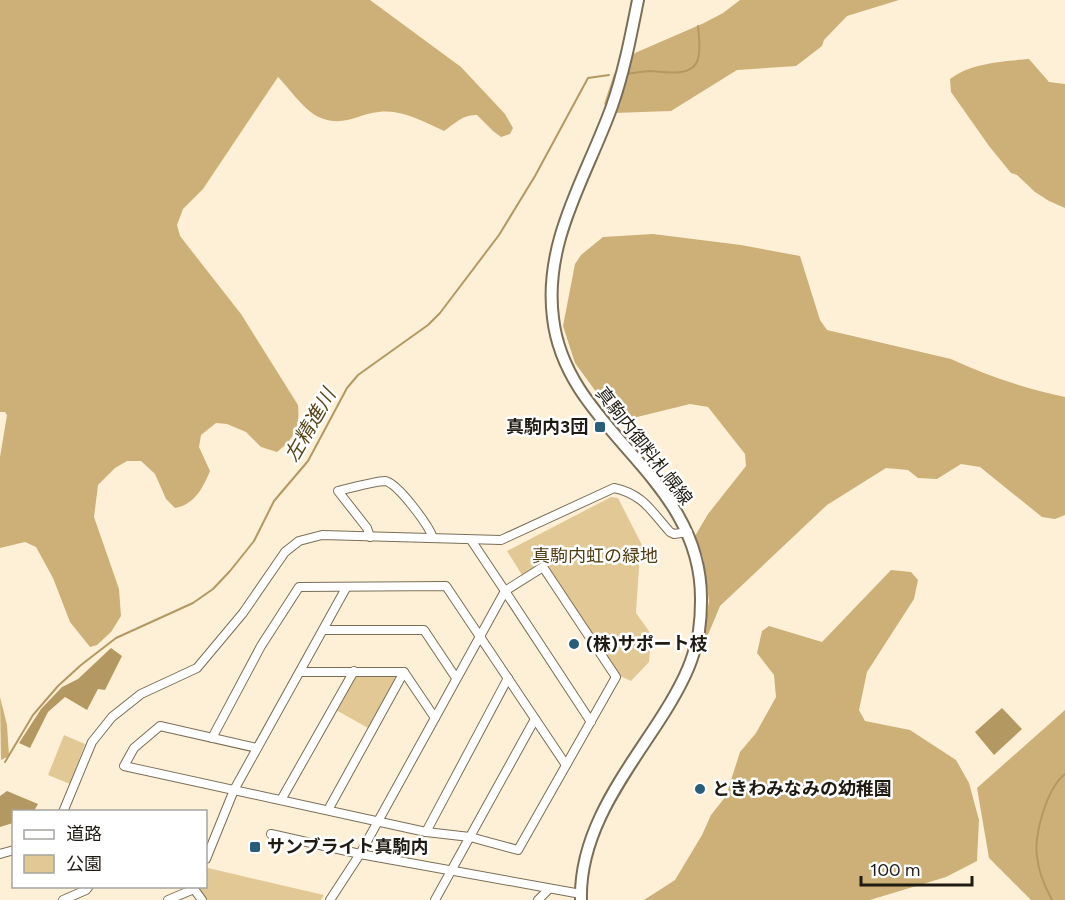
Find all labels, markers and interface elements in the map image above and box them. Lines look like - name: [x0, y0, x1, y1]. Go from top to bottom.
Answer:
- street label: 真駒内御料札幌線: [591, 382, 697, 510]
- water label: 左精進川: [280, 383, 341, 466]
- place label: 真駒内3団: [506, 416, 588, 438]
- marker: 真駒内3団: [593, 420, 607, 434]
- park label: 真駒内虹の緑地: [532, 545, 658, 567]
- place label: (株)サポート枝: [586, 633, 708, 655]
- marker: (株)サポート枝: [567, 637, 581, 651]
- place label: ときわみなみの幼稚園: [712, 778, 892, 800]
- marker: ときわみなみの幼稚園: [693, 782, 707, 796]
- legend: [12, 810, 207, 888]
- text: 道路: [66, 823, 102, 845]
- place label: サンブライト真駒内: [267, 836, 428, 858]
- marker: サンブライト真駒内: [248, 840, 262, 854]
- scale bar: [861, 849, 972, 887]
- text: 公園: [66, 853, 102, 875]
- text: 100 m: [870, 859, 920, 881]

